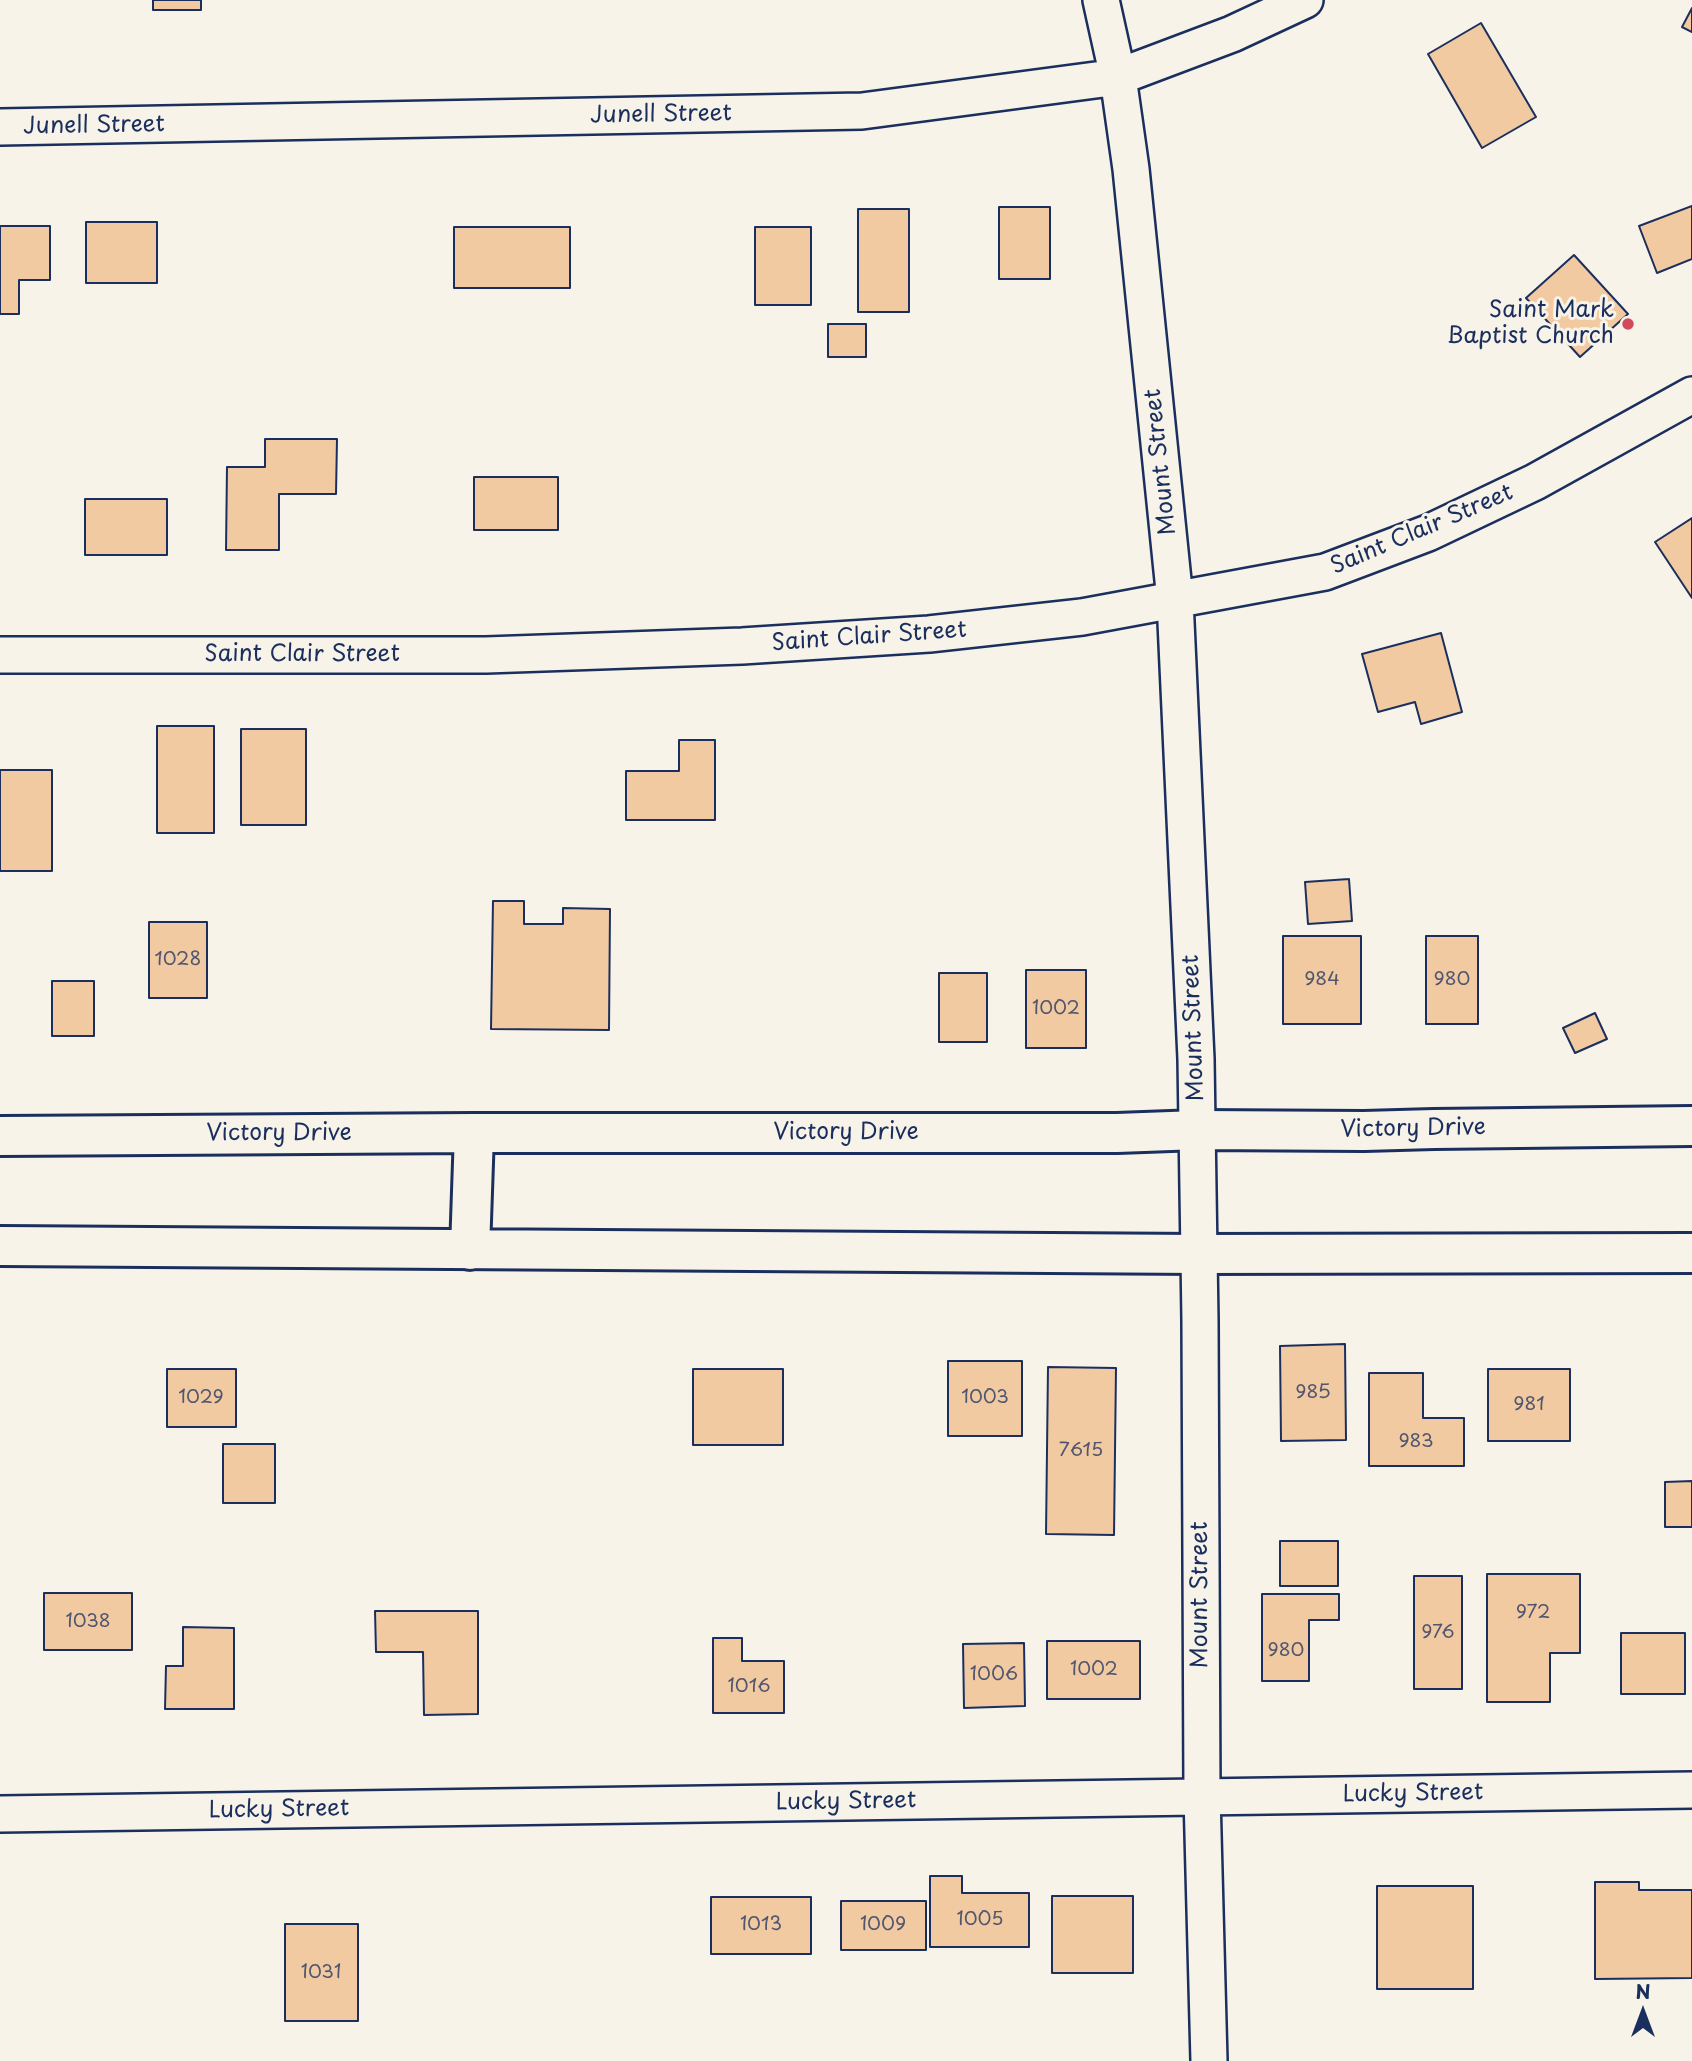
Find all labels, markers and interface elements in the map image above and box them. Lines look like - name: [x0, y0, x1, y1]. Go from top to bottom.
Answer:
- street label: Junell Street: [590, 100, 732, 130]
- street label: Junell Street: [23, 111, 165, 141]
- place label: Saint Mark Baptist Church: [1446, 297, 1614, 351]
- marker: Saint Mark Baptist Church: [1620, 316, 1636, 332]
- street label: Mount Street: [1140, 387, 1182, 537]
- street label: Saint Clair Street: [1327, 479, 1517, 581]
- street label: Saint Clair Street: [770, 616, 968, 658]
- street label: Saint Clair Street: [204, 641, 400, 669]
- house number: 1028: [155, 949, 201, 971]
- street label: Mount Street: [1178, 954, 1210, 1102]
- house number: 984: [1304, 969, 1340, 991]
- house number: 980: [1434, 969, 1470, 991]
- house number: 1002: [1032, 998, 1080, 1020]
- street label: Victory Drive: [1340, 1114, 1486, 1144]
- street label: Victory Drive: [773, 1119, 919, 1147]
- street label: Victory Drive: [206, 1120, 352, 1148]
- house number: 985: [1295, 1382, 1331, 1404]
- house number: 1029: [178, 1387, 224, 1409]
- house number: 1003: [961, 1387, 1009, 1409]
- house number: 981: [1513, 1394, 1545, 1416]
- house number: 983: [1398, 1431, 1434, 1453]
- house number: 7615: [1059, 1440, 1103, 1462]
- street label: Mount Street: [1187, 1521, 1215, 1669]
- house number: 972: [1516, 1602, 1550, 1624]
- house number: 1038: [65, 1611, 111, 1633]
- house number: 976: [1421, 1622, 1455, 1644]
- house number: 980: [1268, 1640, 1304, 1662]
- house number: 1002: [1070, 1659, 1118, 1681]
- house number: 1006: [970, 1664, 1018, 1686]
- house number: 1016: [727, 1676, 771, 1698]
- street label: Lucky Street: [1342, 1779, 1484, 1809]
- street label: Lucky Street: [775, 1787, 917, 1817]
- street label: Lucky Street: [208, 1795, 350, 1825]
- house number: 1005: [956, 1909, 1004, 1931]
- house number: 1013: [740, 1914, 782, 1936]
- house number: 1009: [860, 1914, 906, 1936]
- house number: 1031: [301, 1962, 341, 1984]
- north arrow: [1608, 1977, 1678, 2047]
- text: N: [1635, 1977, 1651, 2005]

